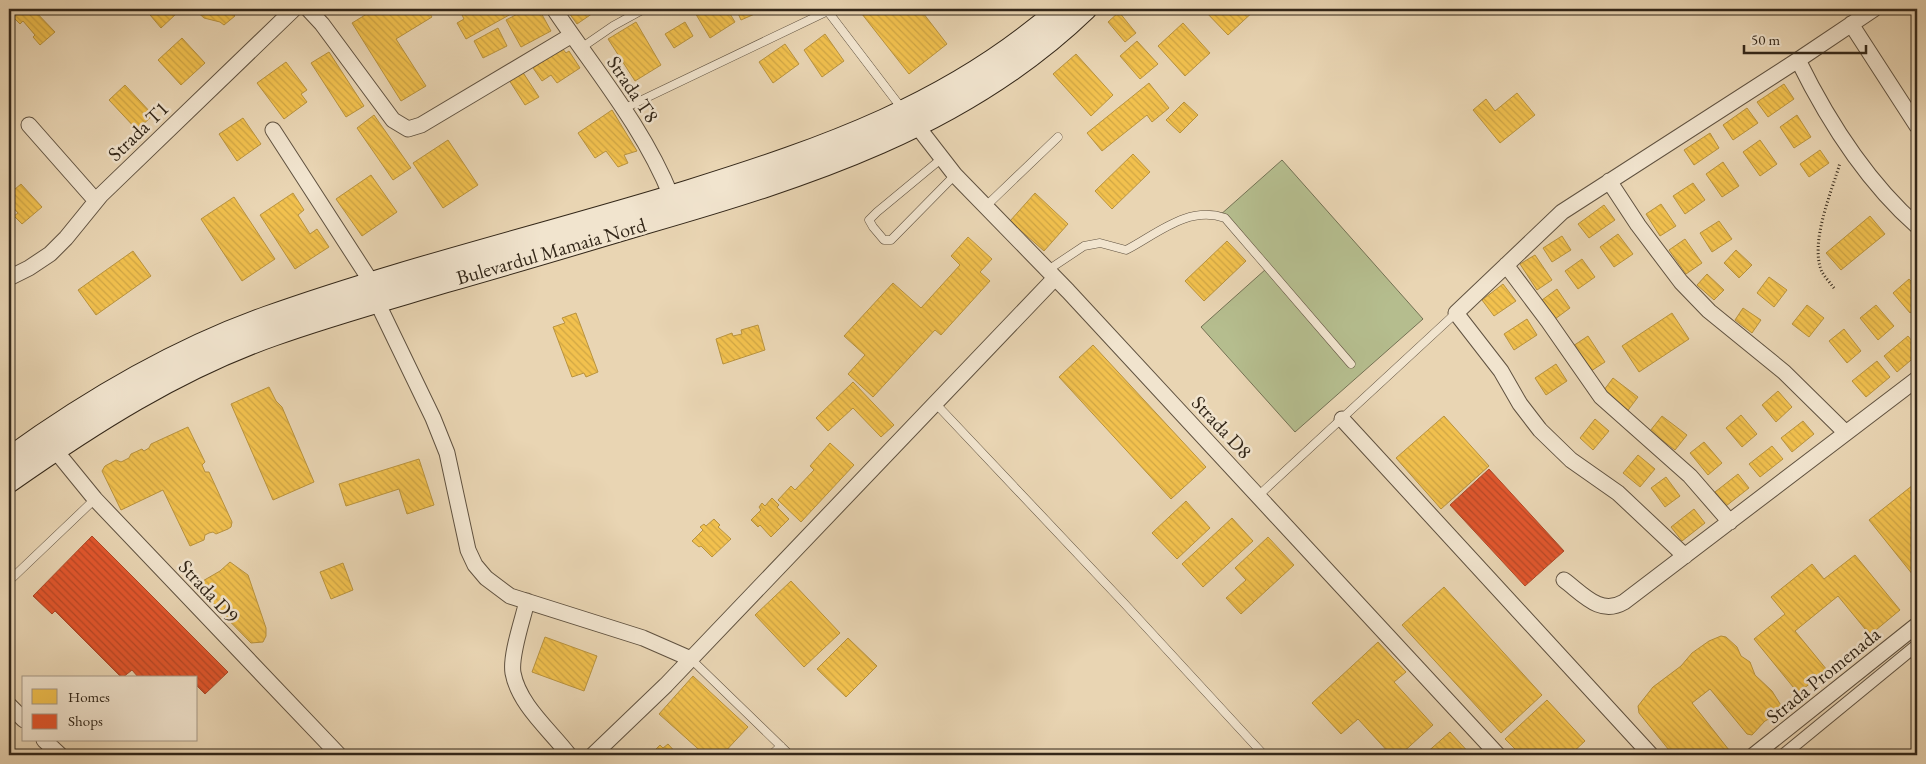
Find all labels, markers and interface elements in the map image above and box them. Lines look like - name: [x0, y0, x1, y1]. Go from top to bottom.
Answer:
- scale bar: [1744, 22, 1866, 54]
- text: 50 m: [1751, 30, 1780, 49]
- street label: Strada T8: [601, 50, 665, 128]
- street label: Strada T1: [102, 95, 174, 167]
- street label: Bulevardul Mamaia Nord: [453, 211, 650, 291]
- street label: Strada D8: [1186, 390, 1258, 464]
- street label: Strada D9: [173, 554, 245, 628]
- street label: Strada Promenada: [1760, 621, 1886, 729]
- legend: [22, 676, 198, 742]
- text: Homes: [68, 687, 110, 706]
- text: Shops: [68, 711, 103, 730]

